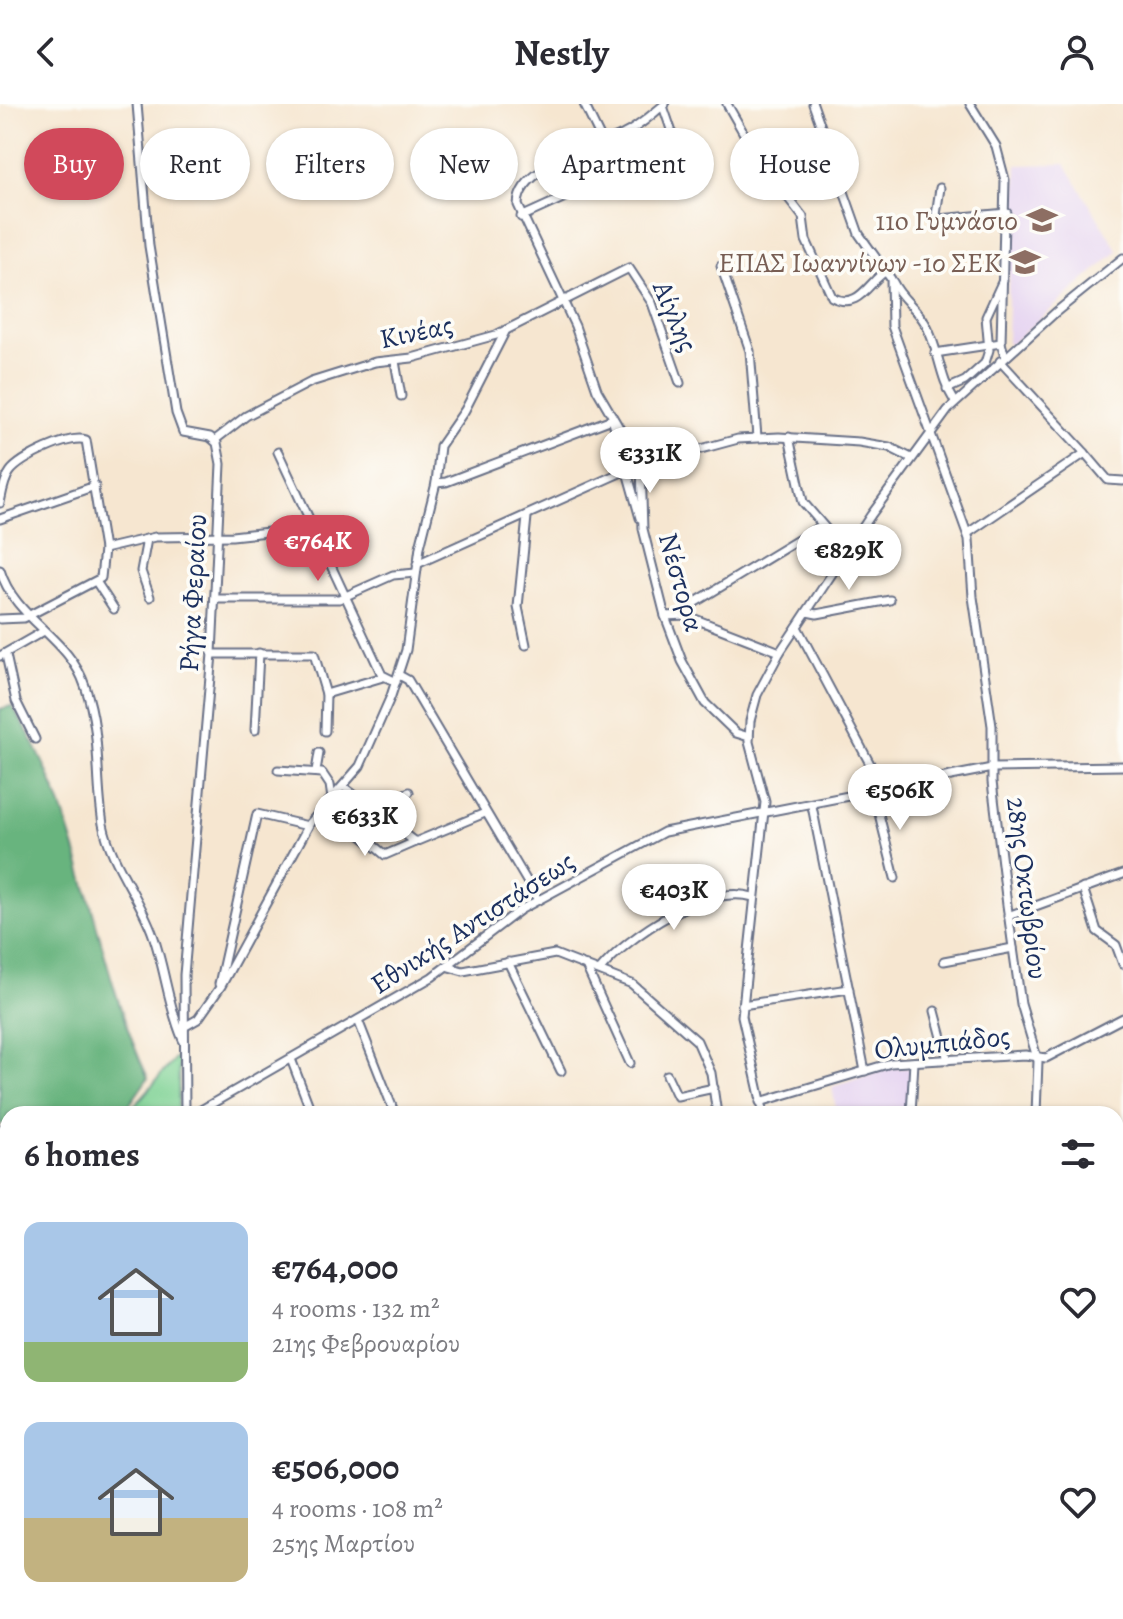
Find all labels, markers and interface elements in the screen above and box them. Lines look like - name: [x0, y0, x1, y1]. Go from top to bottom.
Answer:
- text: Nestly: [514, 28, 609, 77]
- icon: back: [24, 30, 68, 74]
- icon: person: [1055, 30, 1099, 74]
- chip: Buy: [24, 128, 124, 200]
- chip: Rent: [140, 128, 250, 200]
- chip: Filters: [266, 128, 394, 200]
- chip: New: [410, 128, 518, 200]
- chip: Apartment: [534, 128, 714, 200]
- chip: House: [730, 128, 859, 200]
- place label: 11o Γυμνάσιο: [876, 202, 1018, 240]
- school or university icon: 11o Γυμνάσιο: [1025, 203, 1059, 237]
- place label: ΕΠΑΣ Ιωαννίνων -1ο ΣΕΚ: [718, 244, 1001, 282]
- school or university icon: ΕΠΑΣ Ιωαννίνων -1ο ΣΕΚ: [1008, 245, 1042, 279]
- street label: Αίγλης: [643, 274, 707, 358]
- street label: Κινέας: [376, 306, 456, 358]
- pin: €331K: [594, 427, 706, 495]
- text: €331K: [618, 435, 682, 470]
- street label: Ρήγα Φεραίου: [170, 513, 216, 673]
- pin: €764K: [262, 515, 374, 583]
- text: €764K: [284, 523, 352, 558]
- pin: €829K: [793, 524, 905, 592]
- street label: Νέστορα: [649, 528, 713, 636]
- text: €829K: [814, 532, 884, 567]
- pin: €506K: [844, 764, 956, 832]
- text: €506K: [866, 772, 934, 807]
- pin: €633K: [309, 790, 421, 858]
- street label: 28ης Οκτωβρίου: [997, 795, 1057, 982]
- text: €633K: [332, 798, 398, 833]
- street label: Εθνικής Αντιστάσεως: [363, 843, 582, 1003]
- pin: €403K: [618, 864, 730, 932]
- text: €403K: [640, 872, 708, 907]
- street label: Ολυμπιάδος: [872, 1017, 1012, 1069]
- text: 6 homes: [24, 1131, 140, 1178]
- icon: filters: [1056, 1132, 1100, 1176]
- text: €764,000: [272, 1244, 398, 1291]
- icon: home: [88, 1254, 184, 1350]
- icon: heart: [1056, 1280, 1100, 1324]
- text: 4 rooms · 132 m²: [272, 1291, 439, 1326]
- text: 21ης Φεβρουαρίου: [272, 1326, 460, 1361]
- text: €506,000: [272, 1444, 399, 1491]
- icon: home: [88, 1454, 184, 1550]
- icon: heart: [1056, 1480, 1100, 1524]
- text: 4 rooms · 108 m²: [272, 1491, 443, 1526]
- text: 25ης Μαρτίου: [272, 1526, 415, 1561]

